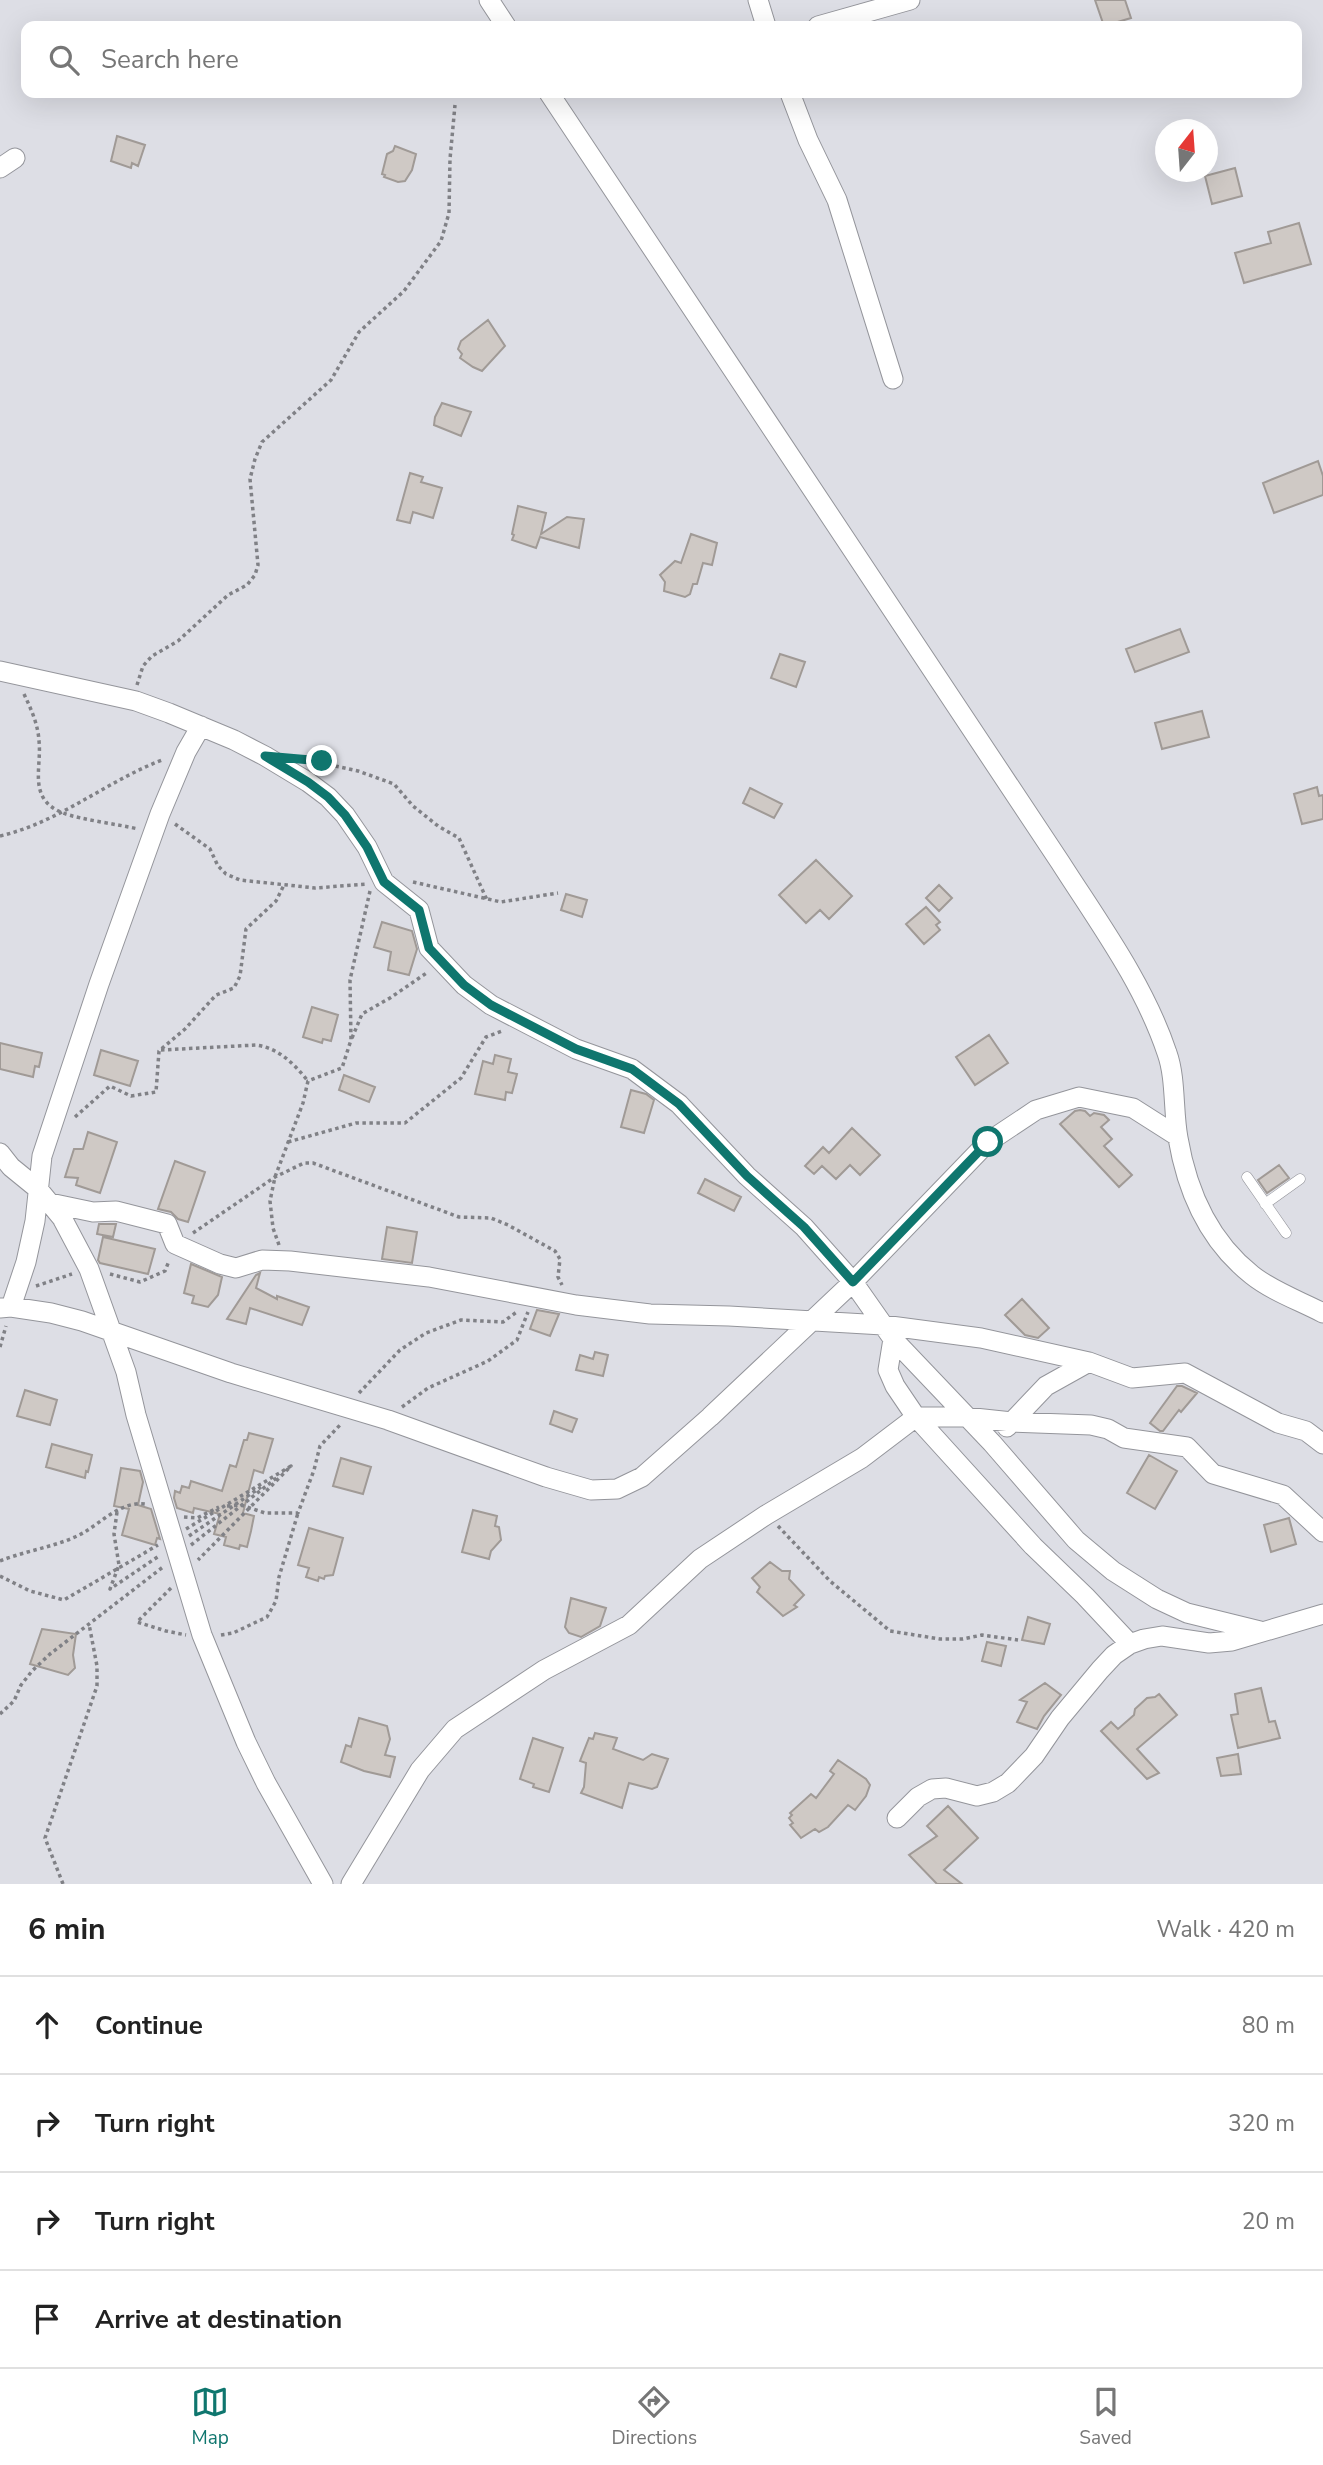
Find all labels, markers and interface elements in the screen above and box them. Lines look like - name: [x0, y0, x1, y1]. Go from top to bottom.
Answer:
- search box: [21, 21, 1302, 98]
- icon: search: [45, 41, 83, 79]
- text: Search here: [101, 42, 239, 77]
- north arrow: [1155, 119, 1218, 182]
- route end: [306, 745, 337, 776]
- route start: [972, 1126, 1003, 1157]
- text: 6 min: [28, 1909, 106, 1950]
- text: Walk · 420 m: [1156, 1914, 1295, 1945]
- icon: ahead: [28, 2006, 66, 2044]
- text: Continue: [95, 2008, 203, 2043]
- text: 80 m: [1242, 2010, 1295, 2041]
- icon: right: [28, 2104, 66, 2142]
- text: Turn right: [95, 2106, 214, 2141]
- text: 320 m: [1228, 2108, 1295, 2139]
- icon: right: [28, 2202, 66, 2240]
- text: Turn right: [95, 2204, 214, 2239]
- text: 20 m: [1242, 2206, 1295, 2237]
- icon: arrive: [28, 2300, 66, 2338]
- text: Arrive at destination: [95, 2302, 342, 2337]
- tab: Map: [191, 2383, 229, 2451]
- tab: Directions: [611, 2383, 697, 2451]
- tab: Saved: [1079, 2383, 1132, 2451]

